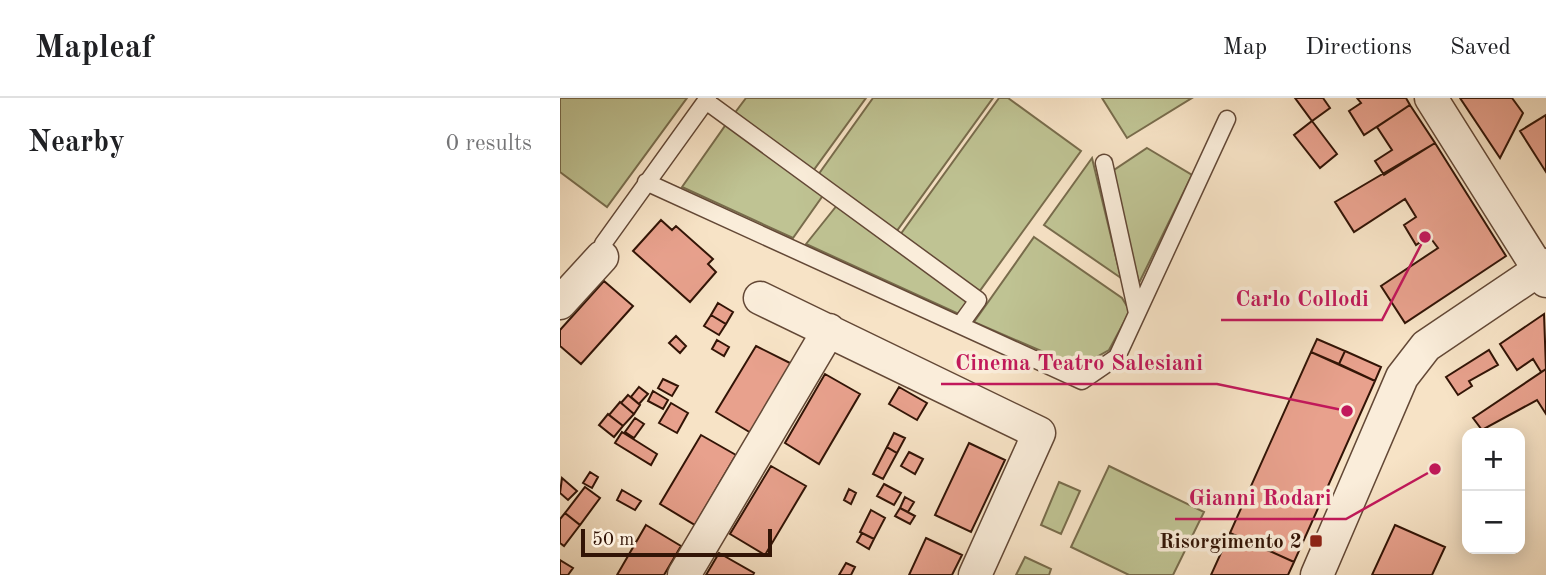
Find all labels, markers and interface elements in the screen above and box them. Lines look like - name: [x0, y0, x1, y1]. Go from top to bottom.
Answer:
- text: Mapleaf: [35, 32, 153, 65]
- text: Map: [1223, 36, 1267, 60]
- text: Directions: [1305, 36, 1412, 60]
- text: Saved: [1450, 36, 1511, 60]
- text: Nearby: [28, 128, 125, 158]
- text: 0 results: [446, 132, 532, 155]
- callout: Carlo Collodi: [1221, 276, 1382, 320]
- text: Carlo Collodi: [1235, 288, 1369, 311]
- callout: Cinema Teatro Salesiani: [941, 340, 1217, 384]
- text: Cinema Teatro Salesiani: [955, 352, 1203, 375]
- map controls: [1462, 428, 1525, 554]
- button: +: [1462, 428, 1525, 491]
- callout: Gianni Rodari: [1175, 475, 1346, 519]
- text: Gianni Rodari: [1188, 487, 1332, 510]
- button: −: [1462, 491, 1525, 554]
- scale bar: [581, 526, 772, 558]
- text: 50 m: [592, 531, 634, 550]
- place label: Risorgimento 2: [1159, 532, 1302, 553]
- marker: Risorgimento 2: [1308, 533, 1324, 549]

